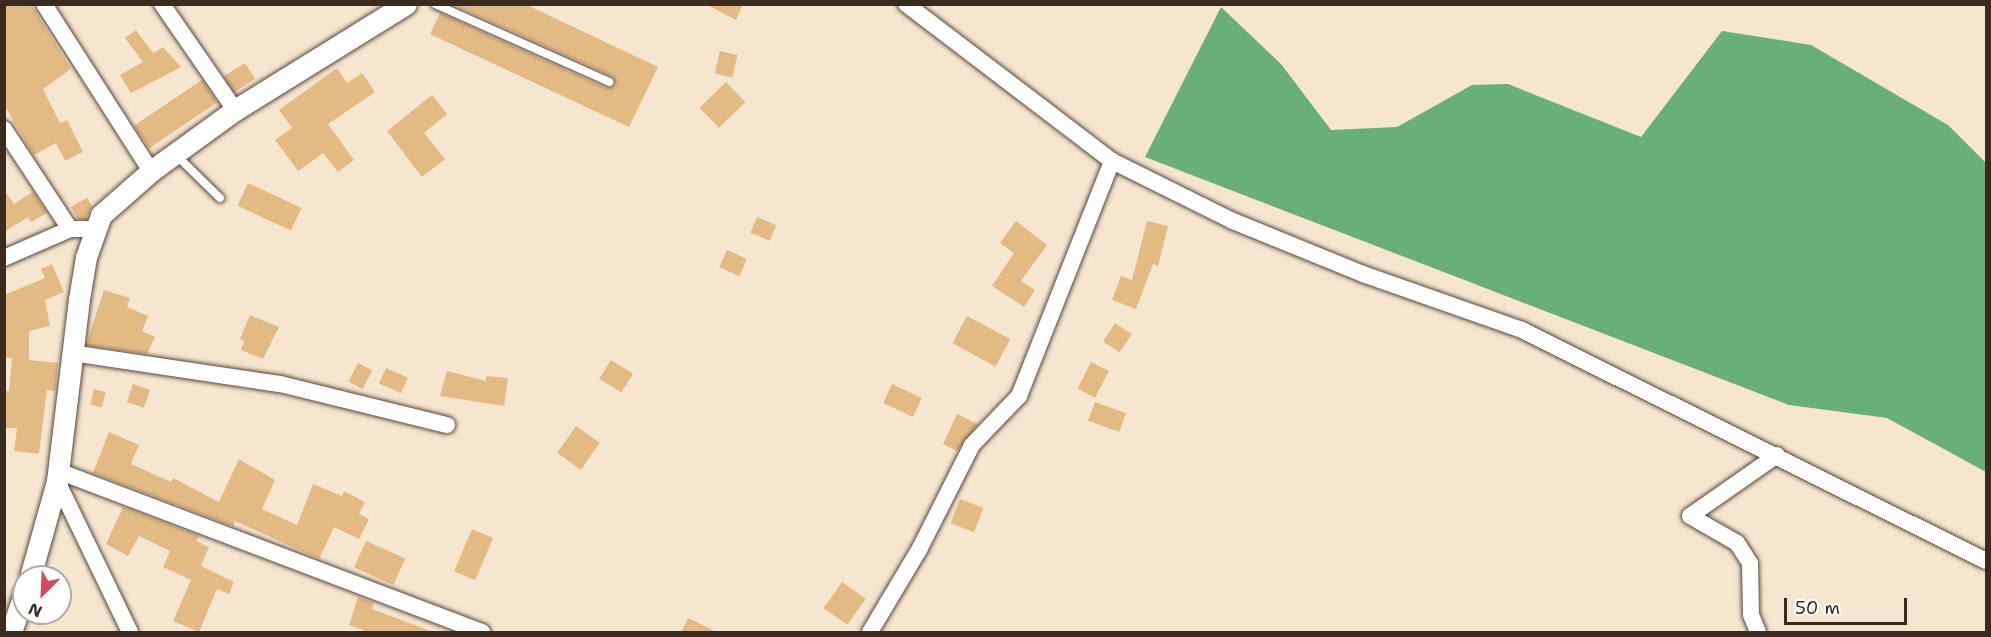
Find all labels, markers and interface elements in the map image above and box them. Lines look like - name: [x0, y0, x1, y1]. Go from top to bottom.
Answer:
- north arrow: [12, 565, 72, 625]
- scale bar: [1787, 586, 1910, 624]
- text: 50 m: [1795, 596, 1840, 620]
- text: N: [25, 598, 45, 622]

